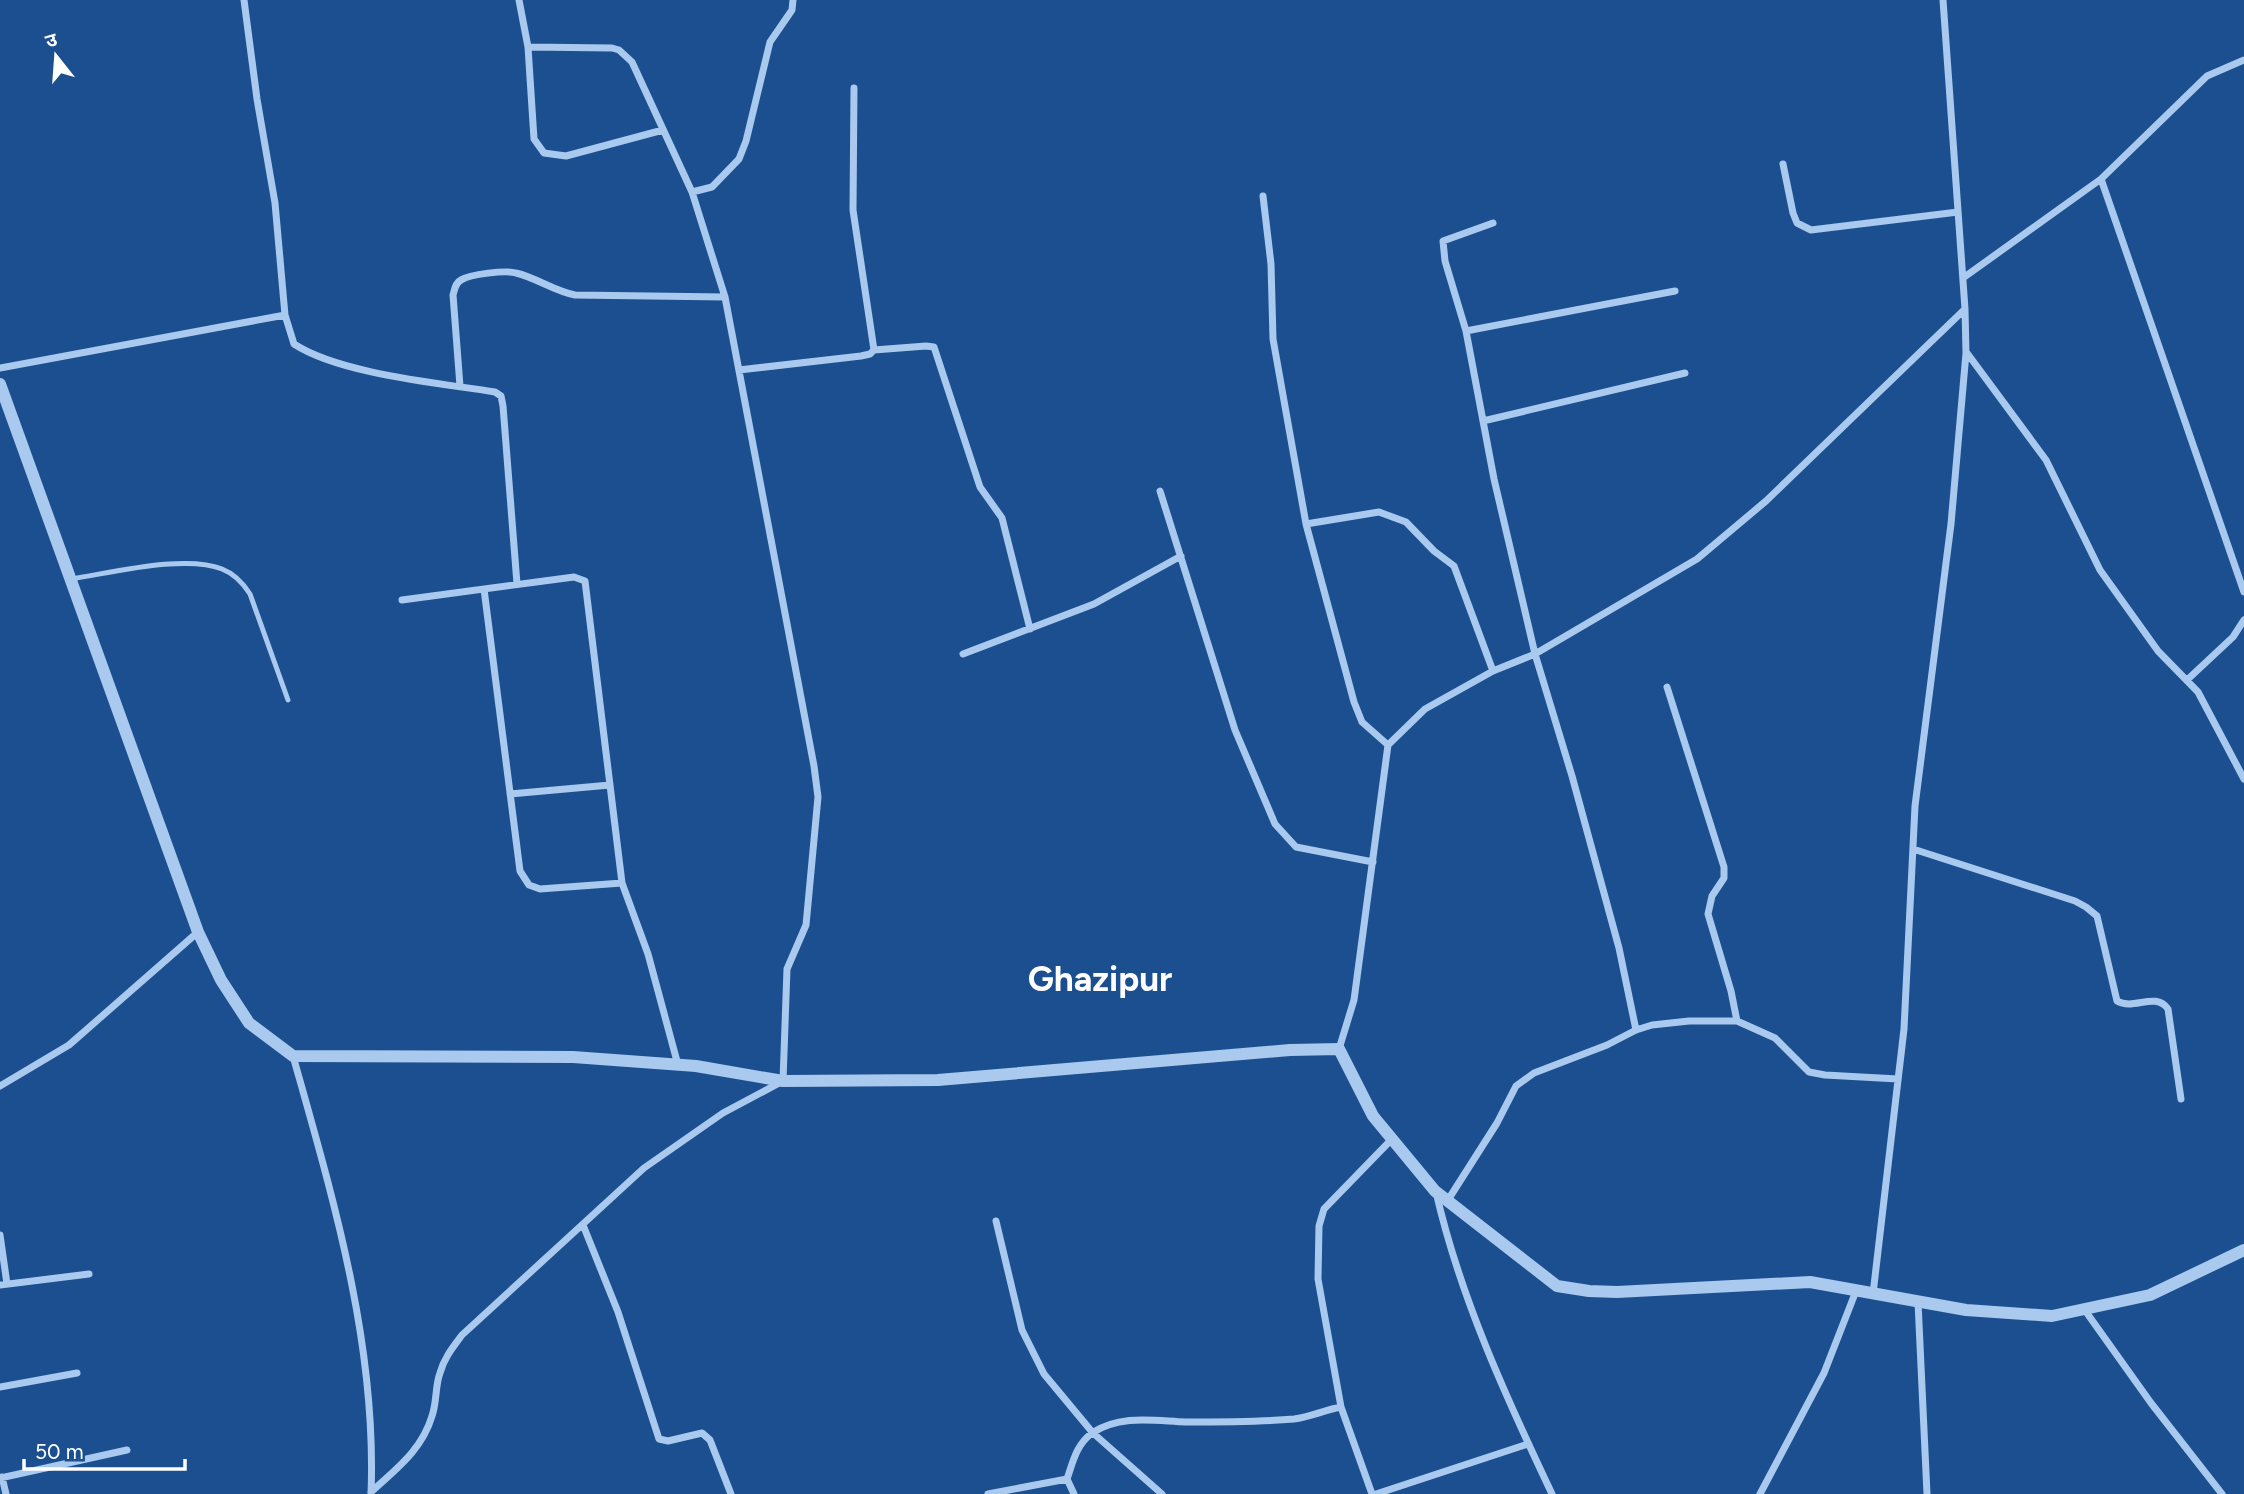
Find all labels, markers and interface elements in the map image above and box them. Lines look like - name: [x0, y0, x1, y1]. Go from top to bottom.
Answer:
- north arrow: [21, 21, 91, 91]
- text: उ: [42, 27, 61, 53]
- district label: Ghazipur: [1028, 958, 1172, 1000]
- scale bar: [24, 1428, 186, 1472]
- text: 50 m: [35, 1439, 84, 1464]

